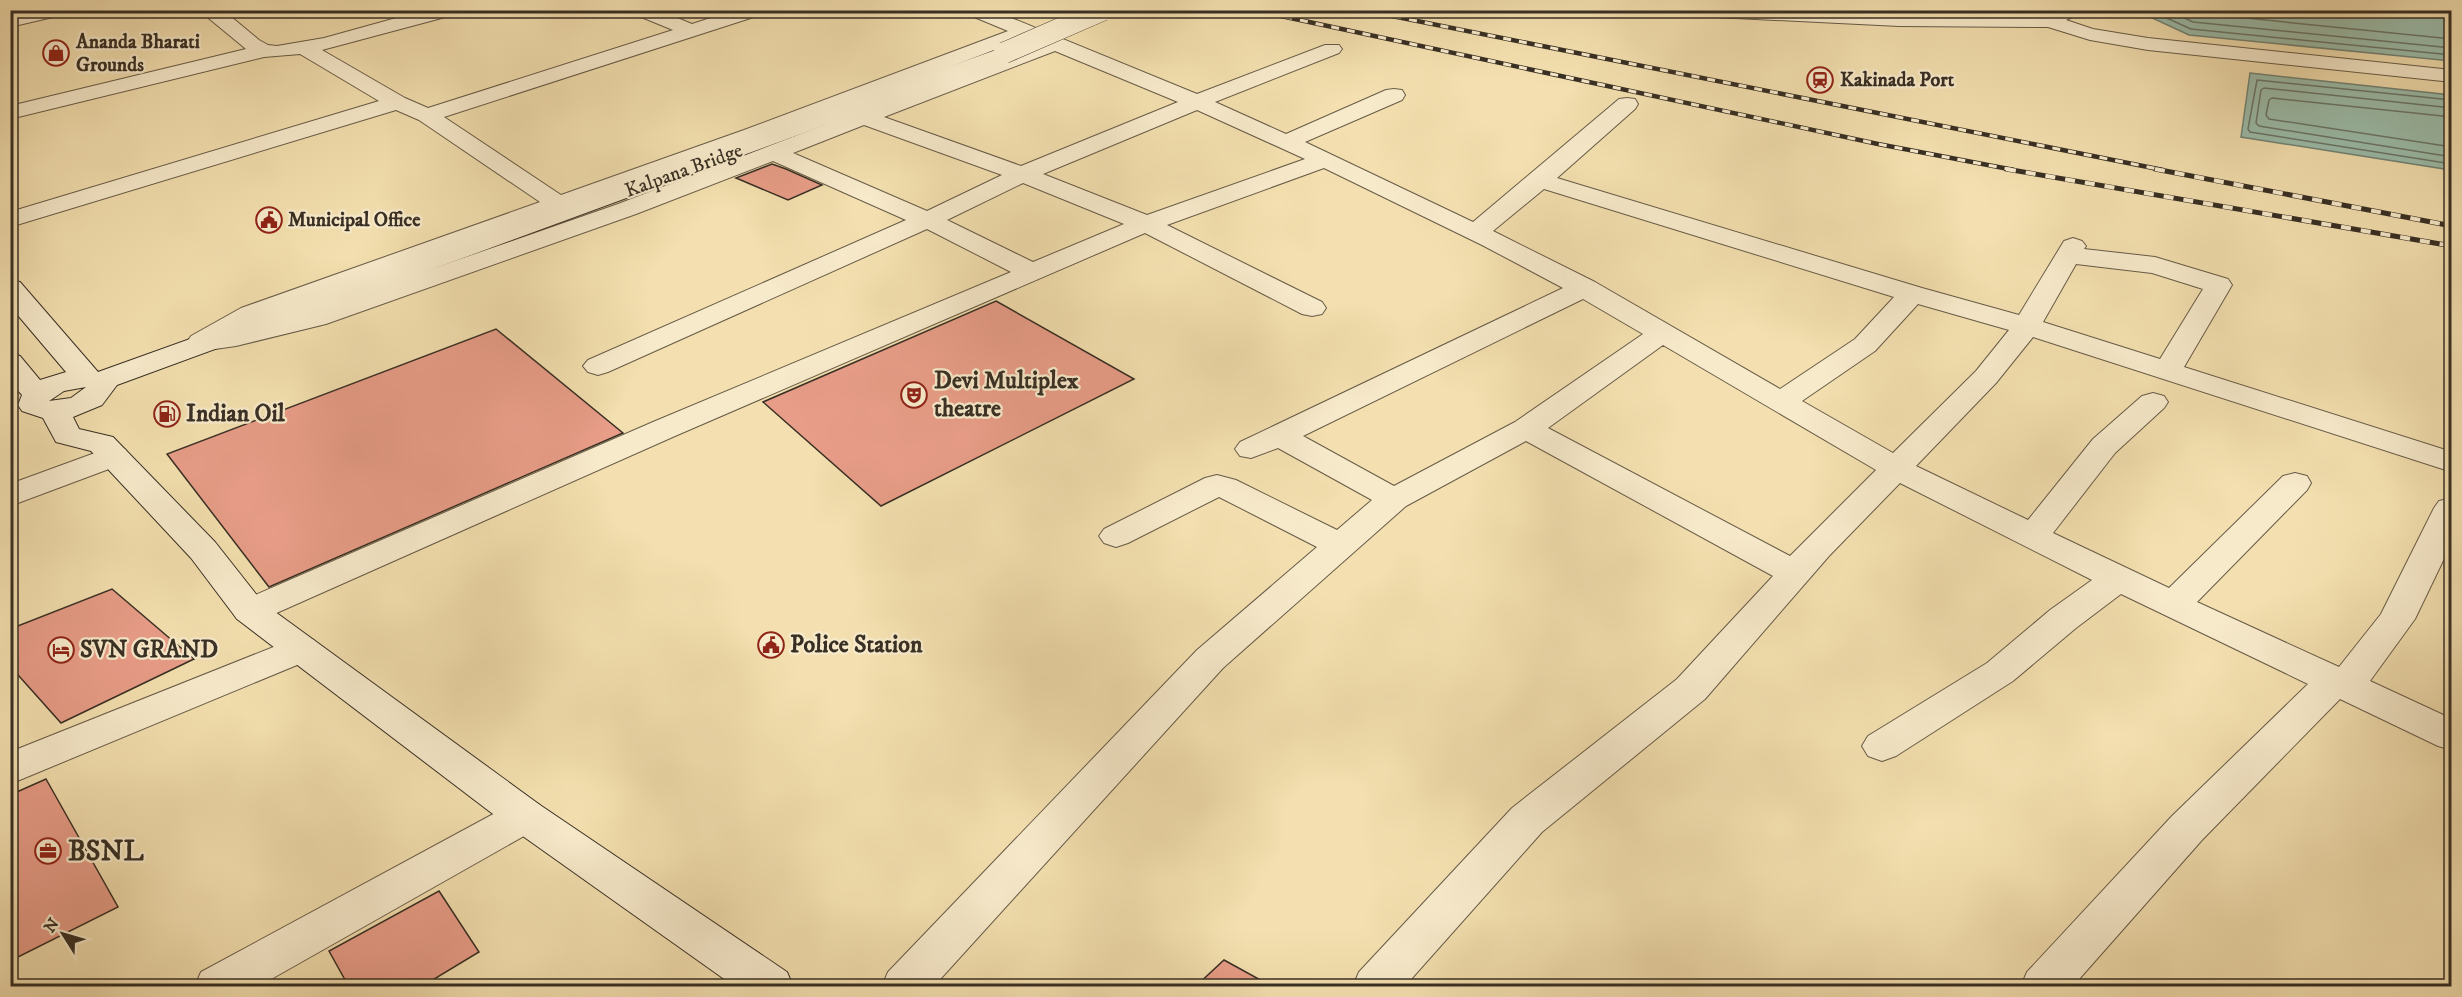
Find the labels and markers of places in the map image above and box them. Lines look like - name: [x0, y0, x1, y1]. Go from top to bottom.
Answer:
- place label: Ananda Bharati Grounds: [75, 30, 200, 78]
- shop icon: Ananda Bharati Grounds: [41, 38, 71, 68]
- station icon: Kakinada Port: [1805, 65, 1835, 95]
- place label: Kakinada Port: [1840, 68, 1955, 93]
- public building icon: Municipal Office: [254, 205, 284, 235]
- place label: Municipal Office: [288, 208, 421, 233]
- place label: Devi Multiplex theatre: [934, 366, 1079, 424]
- theatre icon: Devi Multiplex theatre: [899, 380, 929, 410]
- fuel station icon: Indian Oil: [152, 399, 182, 429]
- place label: Indian Oil: [186, 399, 286, 429]
- public building icon: Police Station: [756, 630, 786, 660]
- place label: Police Station: [790, 630, 923, 660]
- hotel icon: SVN GRAND: [46, 635, 76, 665]
- place label: SVN GRAND: [80, 635, 218, 665]
- place label: BSNL: [68, 834, 144, 869]
- office icon: BSNL: [33, 836, 63, 866]

